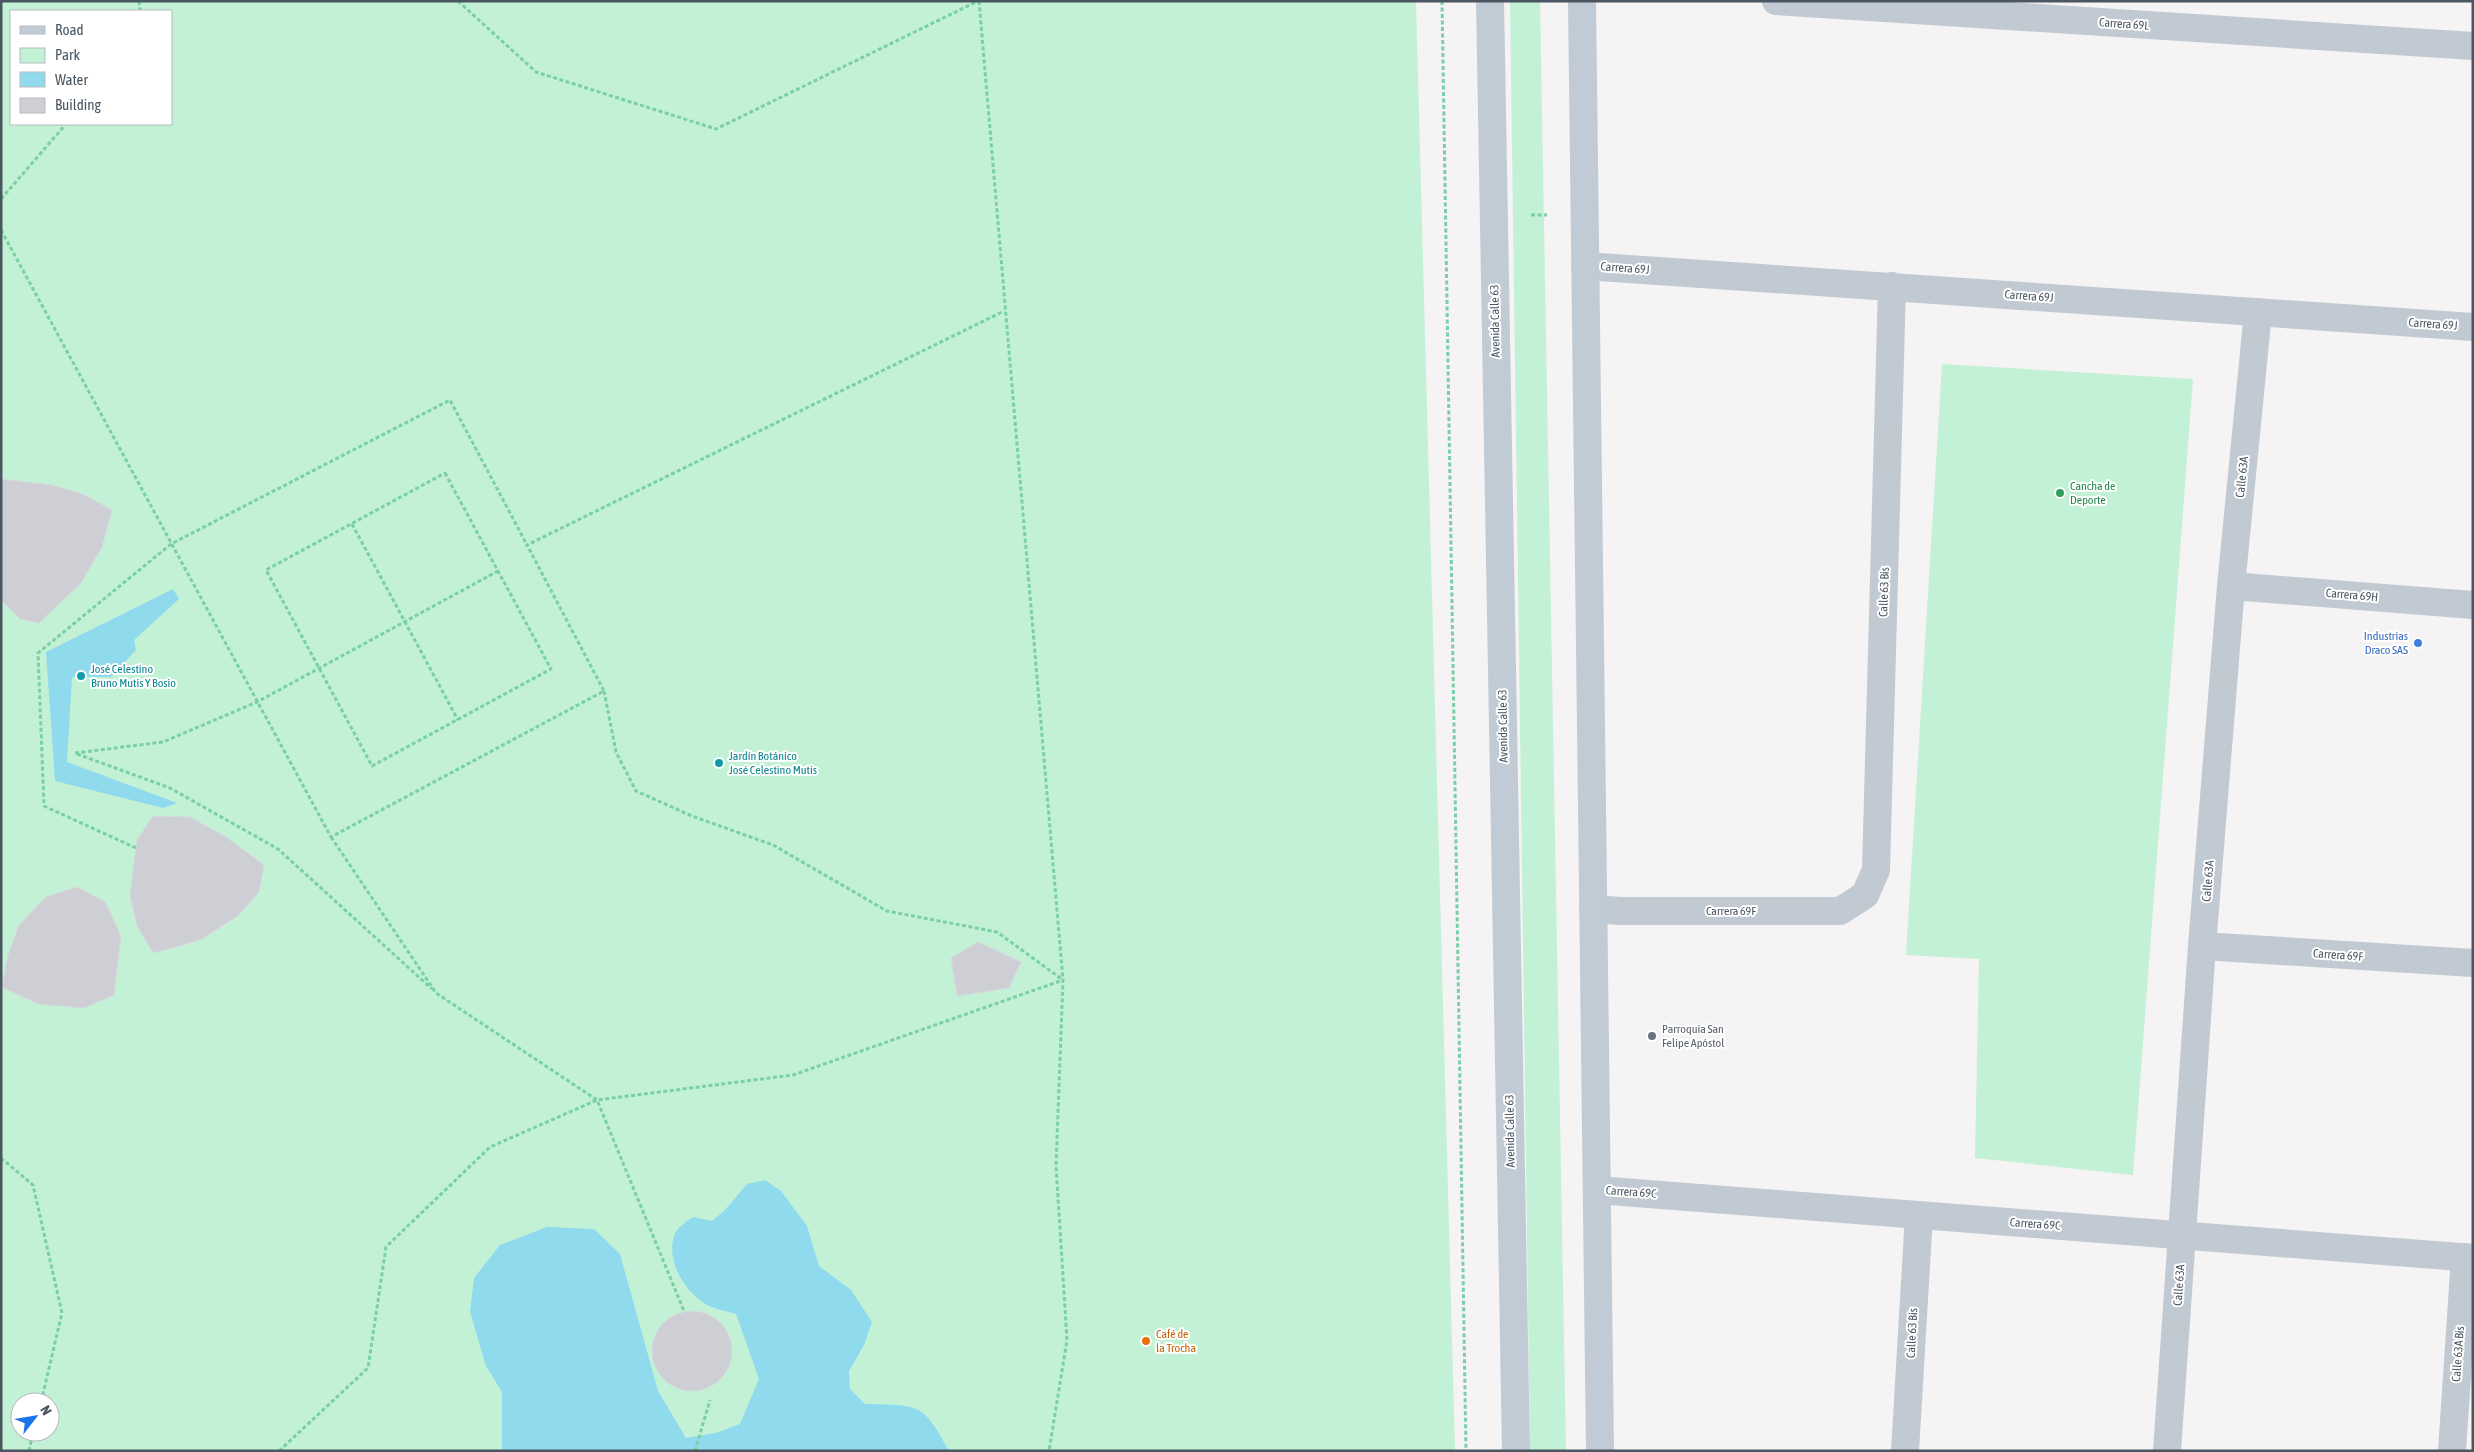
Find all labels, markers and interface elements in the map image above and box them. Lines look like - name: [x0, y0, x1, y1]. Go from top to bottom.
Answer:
- legend: [10, 10, 172, 125]
- street label: Carrera 69L: [2099, 15, 2150, 33]
- text: Road: [55, 21, 84, 38]
- text: Park: [55, 46, 80, 63]
- text: Water: [55, 71, 88, 88]
- text: Building: [55, 96, 101, 113]
- street label: Carrera 69J: [1600, 259, 1650, 277]
- street label: Avenida Calle 63: [1487, 284, 1503, 358]
- street label: Carrera 69J: [2004, 287, 2054, 305]
- street label: Carrera 69J: [2408, 315, 2458, 333]
- street label: Calle 63A: [2233, 456, 2251, 498]
- place label: Cancha de Deporte: [2070, 479, 2115, 507]
- marker: Cancha de Deporte: [2054, 487, 2066, 499]
- street label: Calle 63 Bis: [1876, 567, 1892, 617]
- street label: Carrera 69H: [2325, 586, 2379, 604]
- place label: Industrias Draco SAS: [2364, 629, 2408, 657]
- marker: Industrias Draco SAS: [2412, 637, 2424, 649]
- place label: José Celestino Bruno Mutis Y Bosio: [91, 662, 176, 690]
- marker: José Celestino Bruno Mutis Y Bosio: [75, 670, 87, 682]
- street label: Avenida Calle 63: [1495, 689, 1511, 763]
- place label: Jardín Botánico José Celestino Mutis: [729, 749, 817, 777]
- marker: Jardín Botánico José Celestino Mutis: [713, 757, 725, 769]
- street label: Calle 63A: [2199, 860, 2217, 902]
- street label: Carrera 69F: [1706, 904, 1756, 918]
- street label: Carrera 69F: [2312, 946, 2364, 964]
- place label: Parroquia San Felipe Apóstol: [1662, 1022, 1725, 1050]
- marker: Parroquia San Felipe Apóstol: [1646, 1030, 1658, 1042]
- street label: Avenida Calle 63: [1502, 1094, 1518, 1168]
- street label: Carrera 69C: [1605, 1183, 1657, 1201]
- street label: Carrera 69C: [2009, 1215, 2061, 1233]
- street label: Calle 63A: [2171, 1264, 2187, 1306]
- street label: Calle 63 Bis: [1904, 1308, 1920, 1358]
- street label: Calle 63A Bis: [2449, 1326, 2467, 1382]
- place label: Café de la Trocha: [1156, 1327, 1196, 1355]
- marker: Café de la Trocha: [1140, 1335, 1152, 1347]
- north arrow: [10, 1392, 60, 1442]
- text: N: [37, 1403, 55, 1418]

